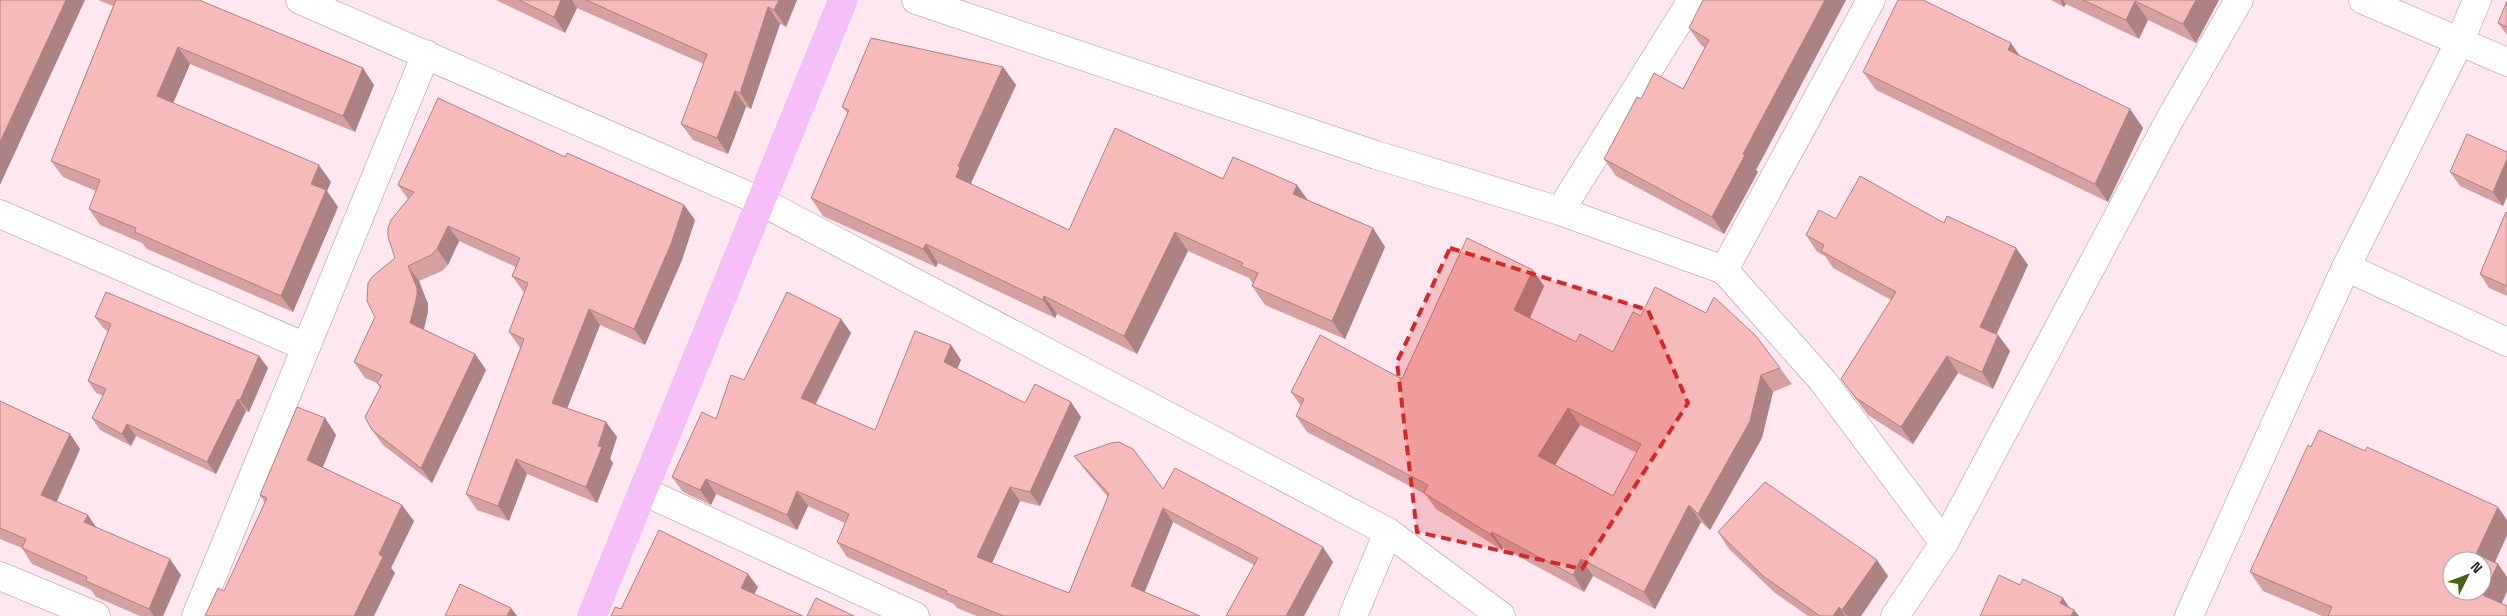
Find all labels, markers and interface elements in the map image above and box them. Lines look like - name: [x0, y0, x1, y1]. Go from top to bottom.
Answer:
- north arrow: [2442, 551, 2492, 601]
- text: N: [2467, 558, 2486, 577]

